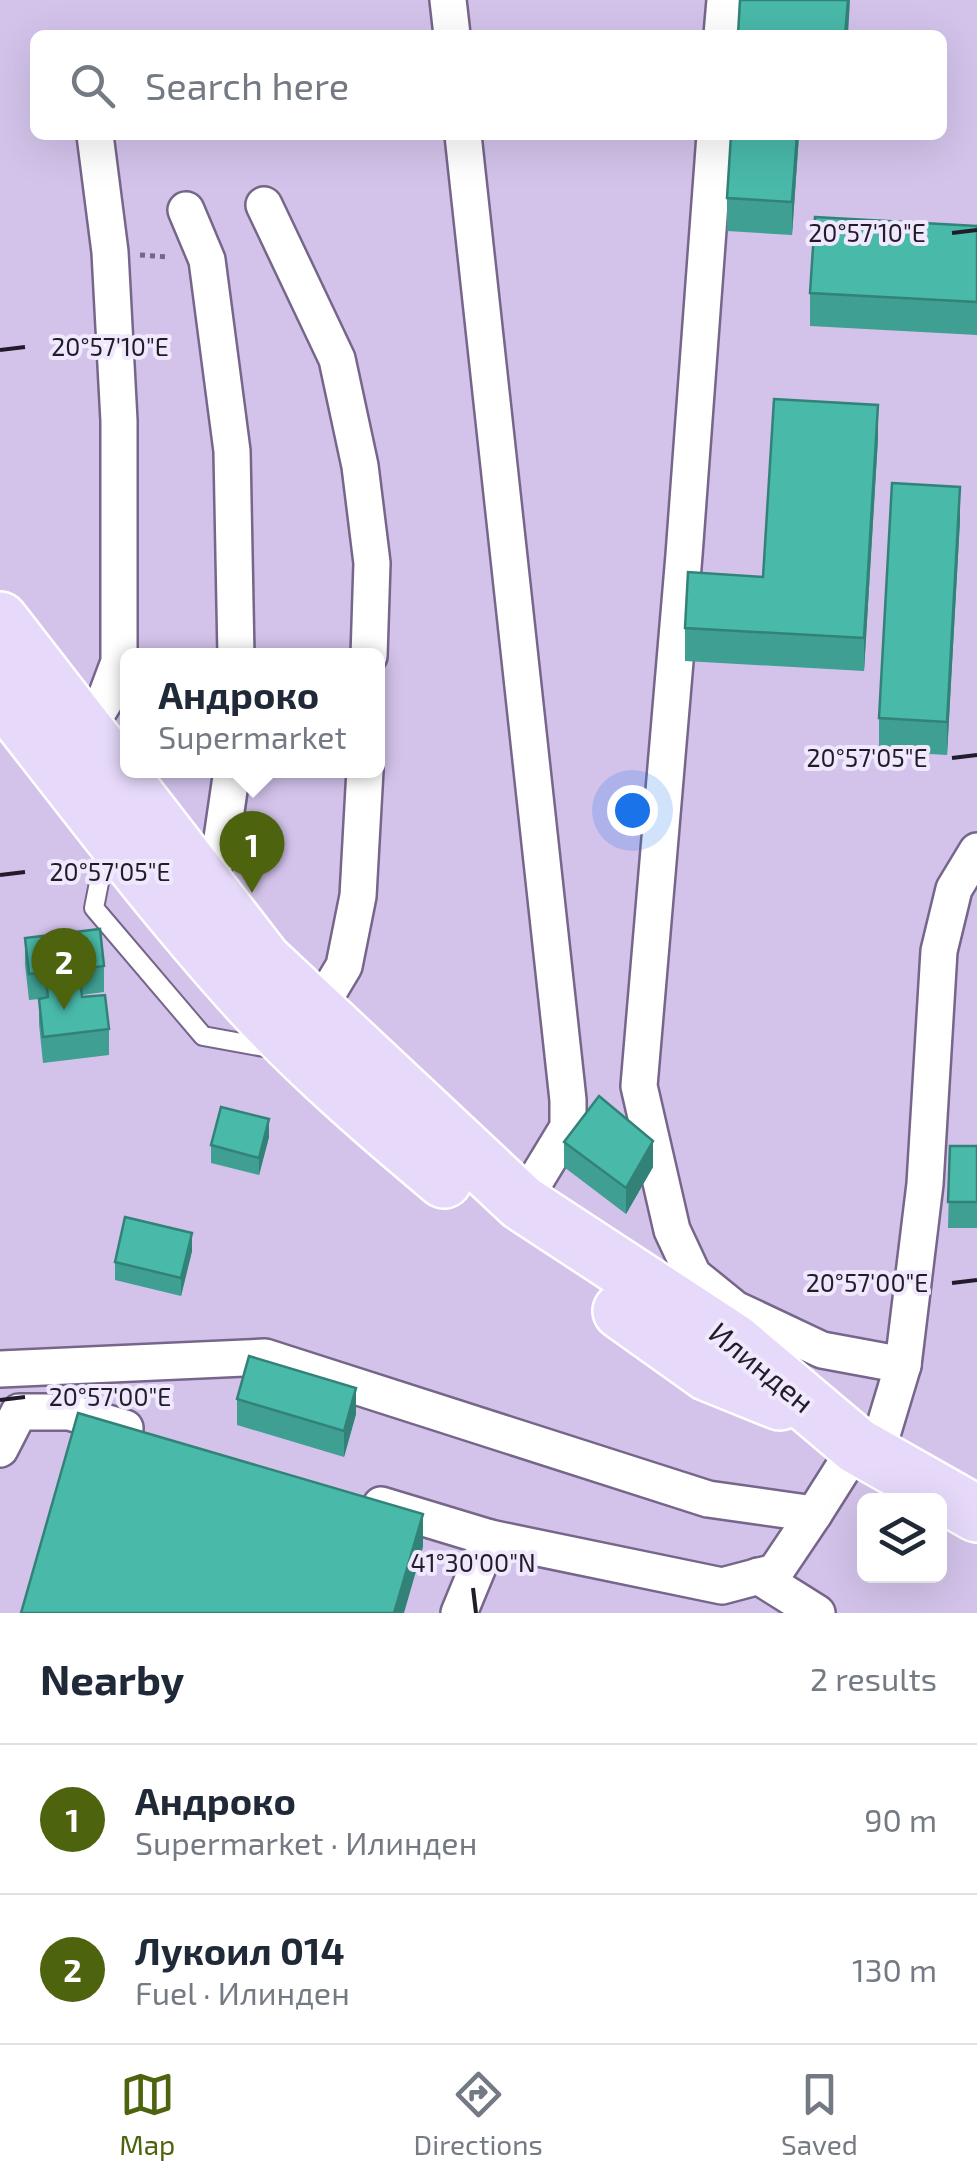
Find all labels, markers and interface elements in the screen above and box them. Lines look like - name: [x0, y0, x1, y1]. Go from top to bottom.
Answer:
- search box: [30, 30, 947, 140]
- icon: search: [65, 58, 120, 113]
- text: Search here: [145, 62, 349, 108]
- text: 20°57'10"E: [808, 217, 926, 247]
- text: 20°57'10"E: [51, 331, 169, 361]
- popup: [120, 648, 385, 778]
- text: Андроко: [158, 671, 319, 717]
- text: Supermarket: [158, 717, 347, 755]
- text: 20°57'05"E: [807, 742, 927, 772]
- your location: [607, 785, 658, 836]
- pin: 1: [220, 810, 284, 893]
- text: 20°57'05"E: [50, 856, 170, 886]
- pin: 2: [32, 928, 96, 1010]
- text: 20°57'00"E: [806, 1267, 928, 1297]
- street label: Илинден: [703, 1313, 822, 1419]
- text: 20°57'00"E: [49, 1381, 171, 1411]
- map controls: [857, 1493, 947, 1583]
- button: layers: [857, 1493, 947, 1583]
- text: 41°30'00"N: [410, 1547, 536, 1577]
- text: Nearby: [40, 1653, 184, 1703]
- text: 2 results: [810, 1659, 937, 1697]
- text: Андроко: [135, 1777, 296, 1823]
- text: 1: [66, 1800, 79, 1838]
- text: 90 m: [864, 1800, 937, 1838]
- text: Supermarket · Илинден: [135, 1823, 477, 1861]
- text: Лукоил 014: [135, 1927, 345, 1973]
- text: 2: [63, 1950, 82, 1988]
- text: 130 m: [852, 1950, 937, 1988]
- text: Fuel · Илинден: [135, 1973, 350, 2011]
- tab: Map: [119, 2067, 175, 2161]
- tab: Directions: [414, 2067, 543, 2161]
- tab: Saved: [781, 2067, 858, 2161]

